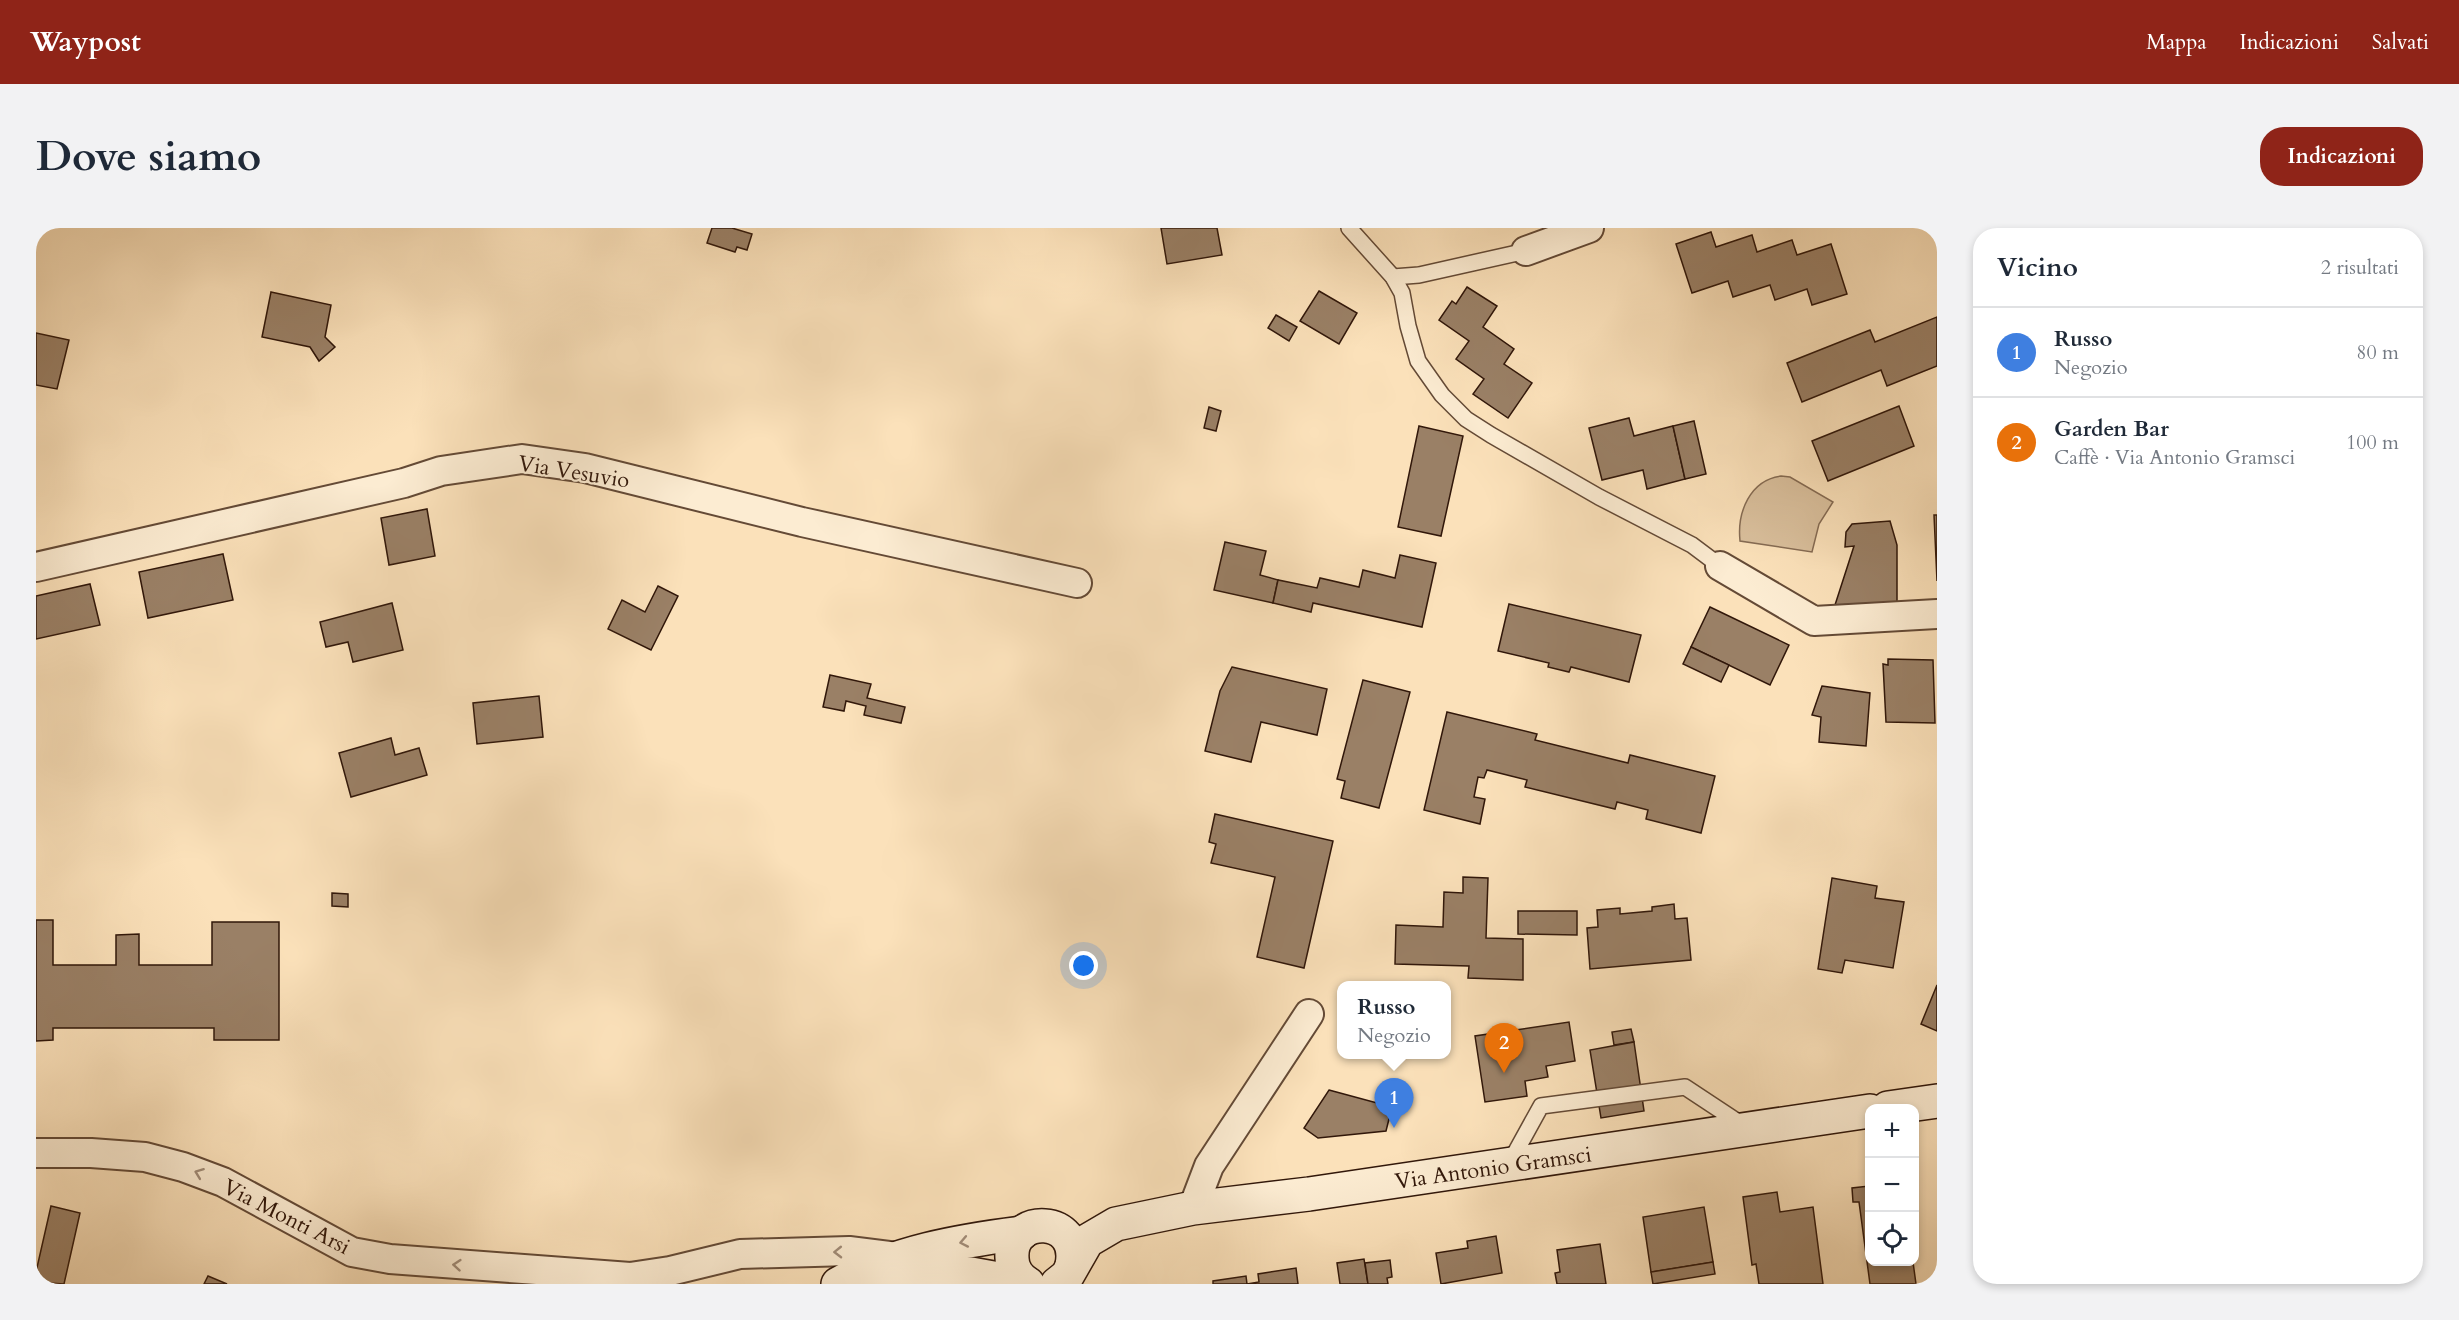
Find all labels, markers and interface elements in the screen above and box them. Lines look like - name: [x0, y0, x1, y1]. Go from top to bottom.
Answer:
- text: Waypost: [30, 23, 141, 61]
- text: Mappa: [2146, 28, 2206, 57]
- text: Indicazioni: [2239, 28, 2339, 57]
- text: Salvati: [2372, 28, 2429, 57]
- button: Indicazioni: [2260, 127, 2423, 186]
- text: Dove siamo: [36, 128, 261, 185]
- text: Vicino: [1997, 250, 2078, 285]
- text: 2 risultati: [2321, 254, 2399, 281]
- text: Russo: [2054, 324, 2112, 354]
- text: 1: [2011, 339, 2022, 366]
- text: 80 m: [2356, 339, 2399, 366]
- text: Negozio: [2054, 354, 2128, 381]
- text: Garden Bar: [2054, 414, 2169, 444]
- text: 2: [2011, 429, 2022, 456]
- text: 100 m: [2346, 429, 2399, 456]
- text: Caffè · Via Antonio Gramsci: [2054, 444, 2295, 471]
- street label: Via Vesuvio: [516, 448, 632, 496]
- your location: [1069, 951, 1098, 980]
- popup: [1337, 981, 1451, 1059]
- text: Russo: [1357, 992, 1415, 1022]
- text: Negozio: [1357, 1022, 1431, 1049]
- pin: 2: [1484, 1024, 1524, 1073]
- pin: 1: [1374, 1078, 1414, 1128]
- map controls: [1865, 1104, 1919, 1266]
- button: +: [1865, 1104, 1919, 1158]
- street label: Via Antonio Gramsci: [1393, 1139, 1593, 1197]
- button: −: [1865, 1158, 1919, 1212]
- one-way arrow: [194, 1168, 205, 1180]
- street label: Via Monti Arsi: [218, 1172, 355, 1262]
- button: locate: [1865, 1212, 1919, 1266]
- one-way arrow: [960, 1235, 970, 1248]
- one-way arrow: [834, 1245, 843, 1258]
- one-way arrow: [453, 1259, 462, 1272]

